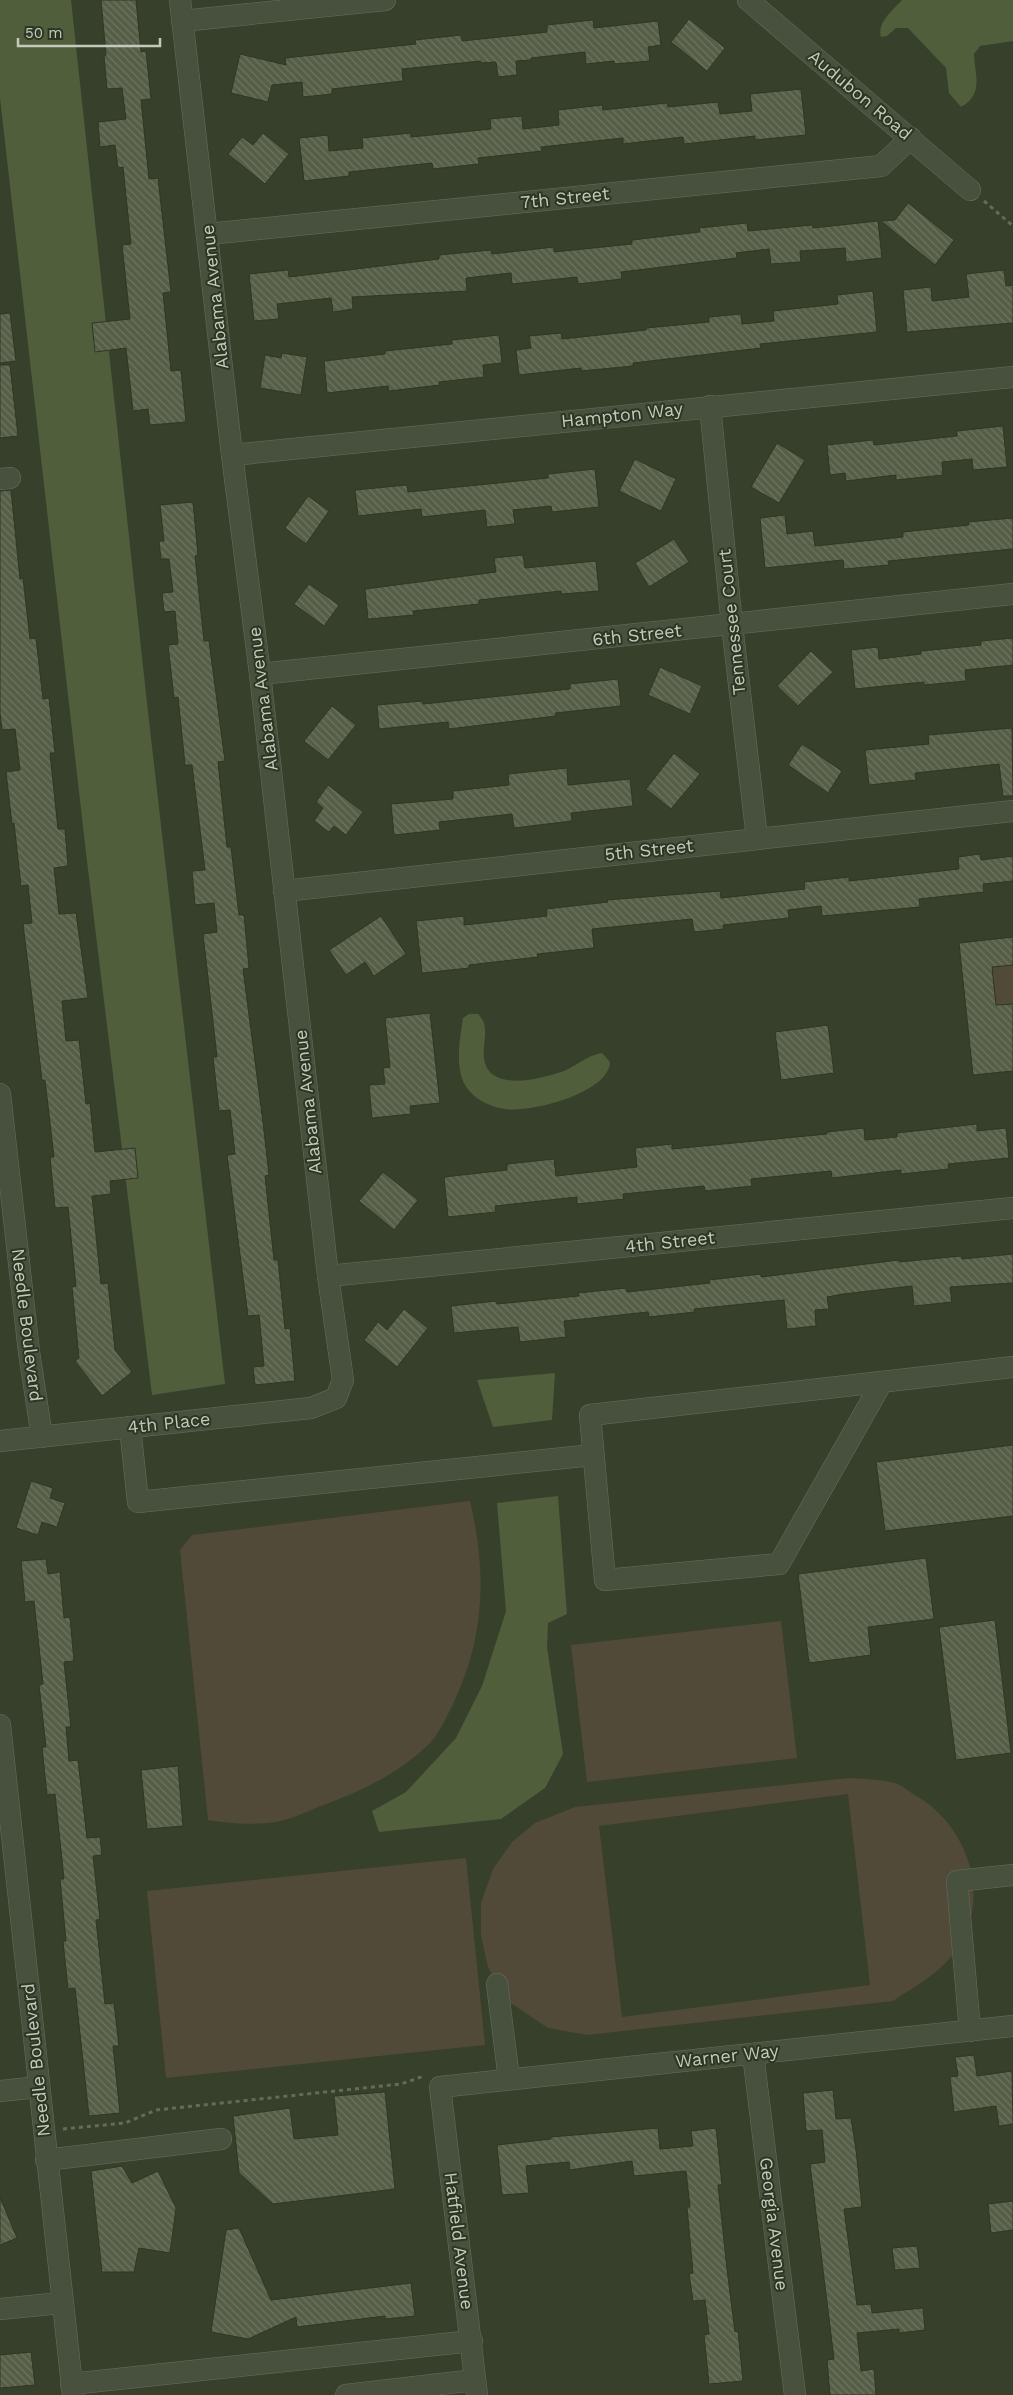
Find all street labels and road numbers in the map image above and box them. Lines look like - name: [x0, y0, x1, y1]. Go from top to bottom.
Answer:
- street label: Audubon Road: [804, 45, 916, 144]
- street label: 7th Street: [520, 182, 611, 213]
- street label: Alabama Avenue: [196, 224, 233, 370]
- street label: Hampton Way: [560, 398, 685, 431]
- street label: Tennessee Court: [713, 548, 750, 696]
- street label: 6th Street: [591, 619, 683, 650]
- street label: Alabama Avenue: [243, 626, 282, 772]
- street label: 5th Street: [603, 834, 695, 865]
- street label: Alabama Avenue: [289, 1029, 326, 1175]
- street label: 4th Street: [624, 1226, 716, 1257]
- street label: Needle Boulevard: [8, 1247, 47, 1403]
- street label: 4th Place: [127, 1408, 211, 1437]
- street label: Needle Boulevard: [17, 1982, 54, 2138]
- street label: Warner Way: [674, 2040, 780, 2071]
- street label: Georgia Avenue: [756, 2156, 793, 2292]
- street label: Hatfield Avenue: [441, 2171, 478, 2311]

